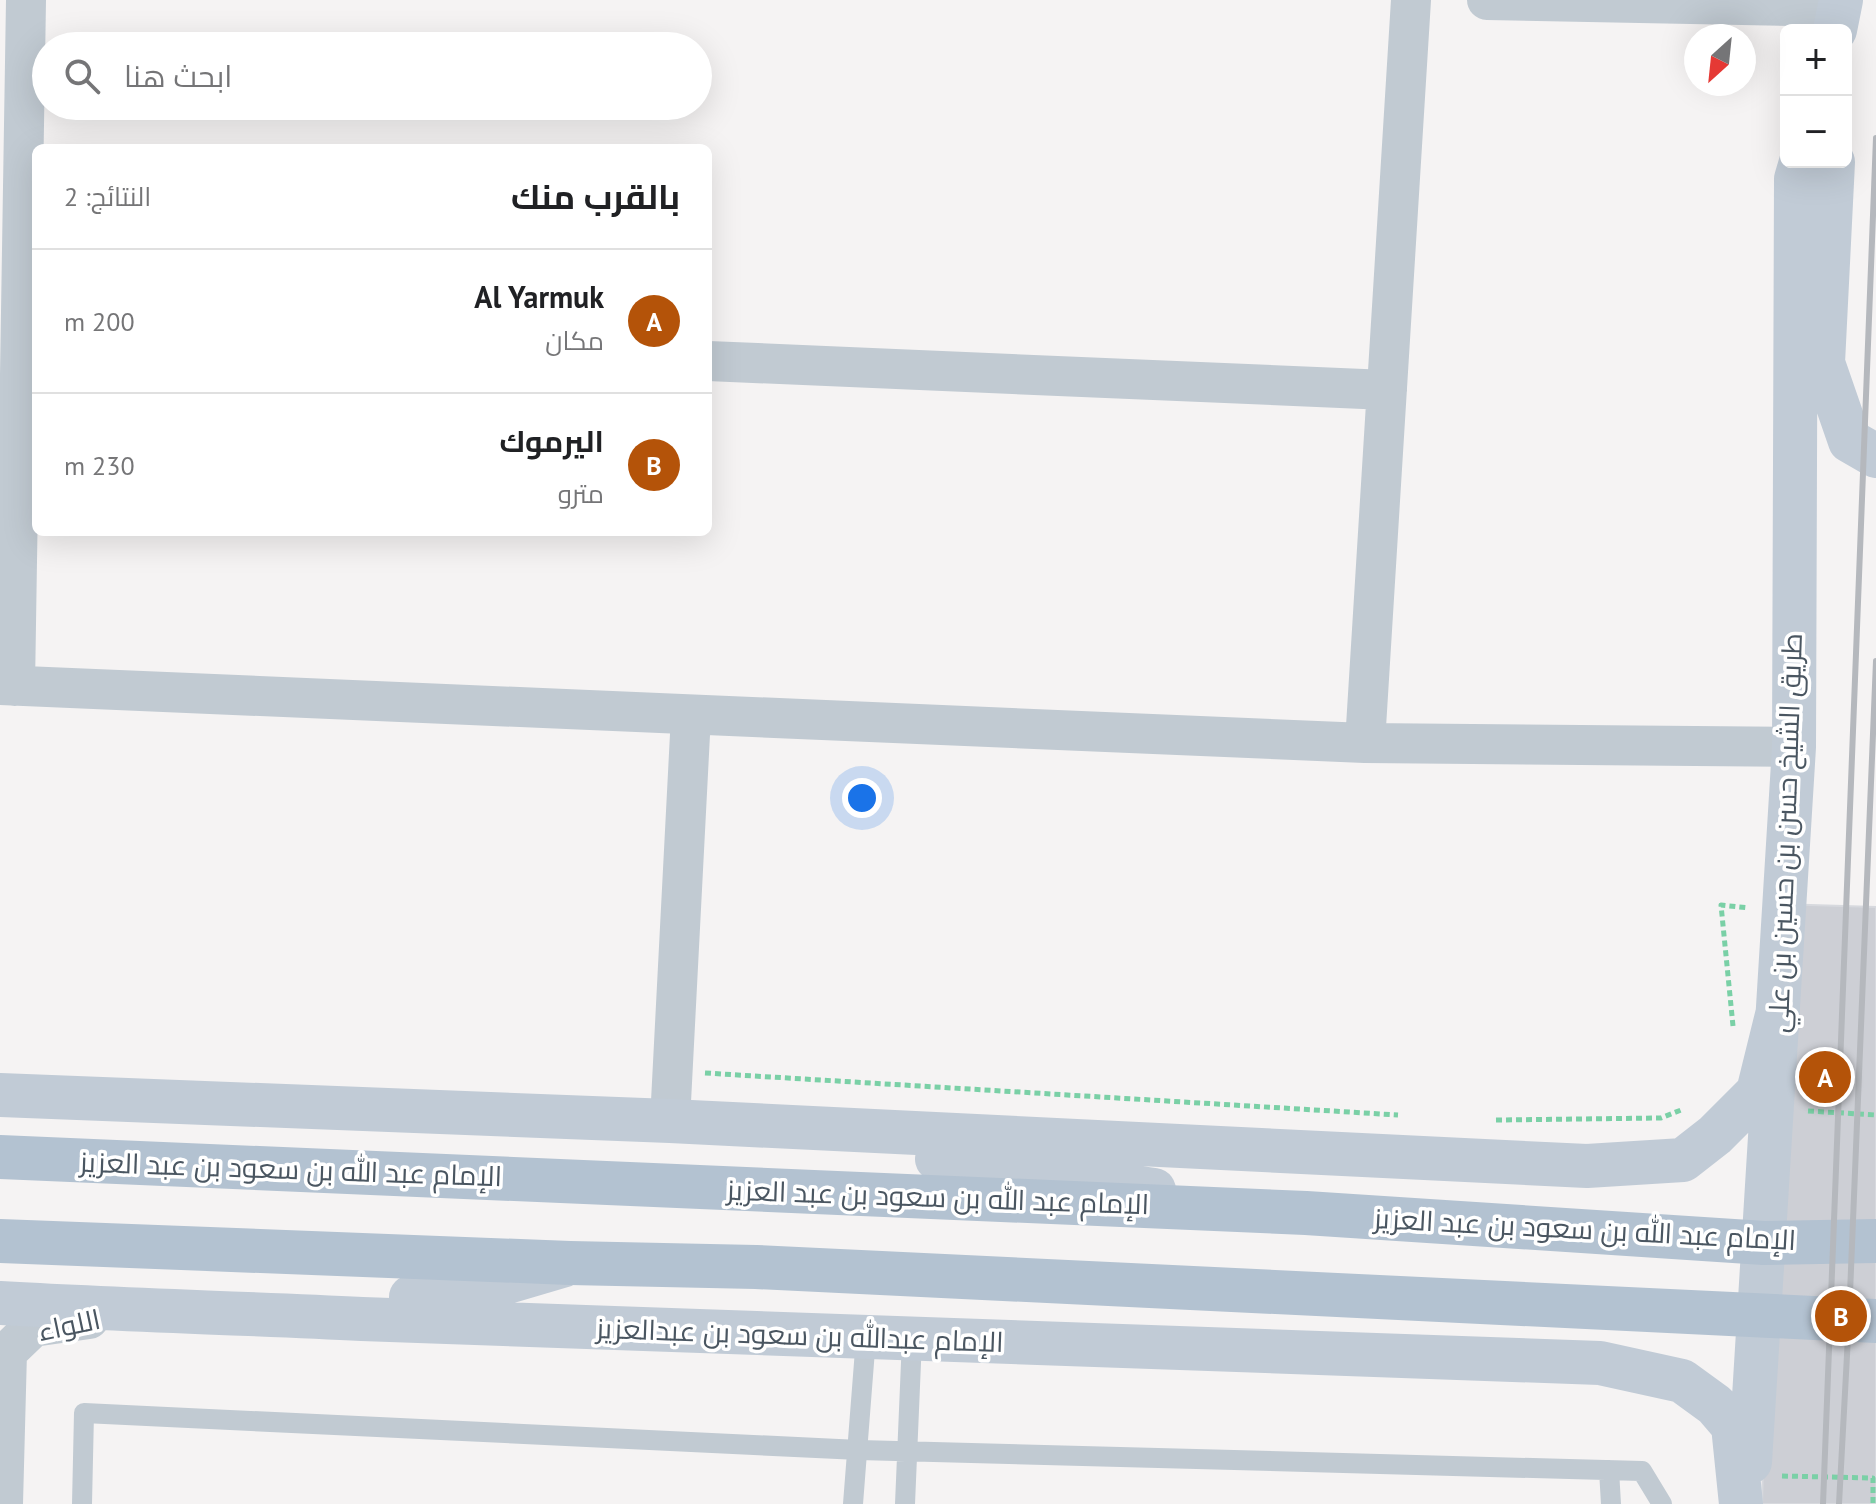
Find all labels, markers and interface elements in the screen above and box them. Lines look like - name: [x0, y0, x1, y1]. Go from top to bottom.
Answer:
- north arrow: [1684, 24, 1756, 96]
- map controls: [1780, 24, 1852, 168]
- button: +: [1780, 24, 1852, 96]
- search box: [32, 32, 712, 120]
- icon: search: [60, 54, 104, 98]
- text: ابحث هنا: [124, 56, 232, 95]
- button: −: [1780, 96, 1852, 168]
- text: بالقرب منك: [511, 174, 680, 218]
- text: النتائج: 2: [64, 180, 151, 213]
- text: Al Yarmuk: [474, 277, 604, 316]
- text: 200 m: [64, 305, 135, 338]
- text: A: [646, 305, 662, 338]
- text: مكان: [545, 324, 604, 357]
- text: اليرموك: [500, 421, 604, 460]
- text: 230 m: [64, 449, 135, 482]
- text: B: [646, 449, 662, 482]
- text: مترو: [558, 477, 604, 510]
- street label: طريق الشيخ حسن بن حسين بن علي: [1759, 632, 1814, 1034]
- your location: [842, 778, 882, 818]
- pin: A: [1799, 1047, 1851, 1107]
- street label: الإمام عبد الله بن سعود بن عبد العزيز: [77, 1143, 503, 1196]
- street label: الإمام عبد الله بن سعود بن عبد العزيز: [724, 1171, 1150, 1224]
- street label: الإمام عبد الله بن سعود بن عبد العزيز: [1371, 1199, 1797, 1260]
- pin: B: [1815, 1286, 1867, 1346]
- street label: اللواء: [34, 1300, 103, 1349]
- street label: الإمام عبدالله بن سعود بن عبدالعزيز: [594, 1309, 1004, 1362]

